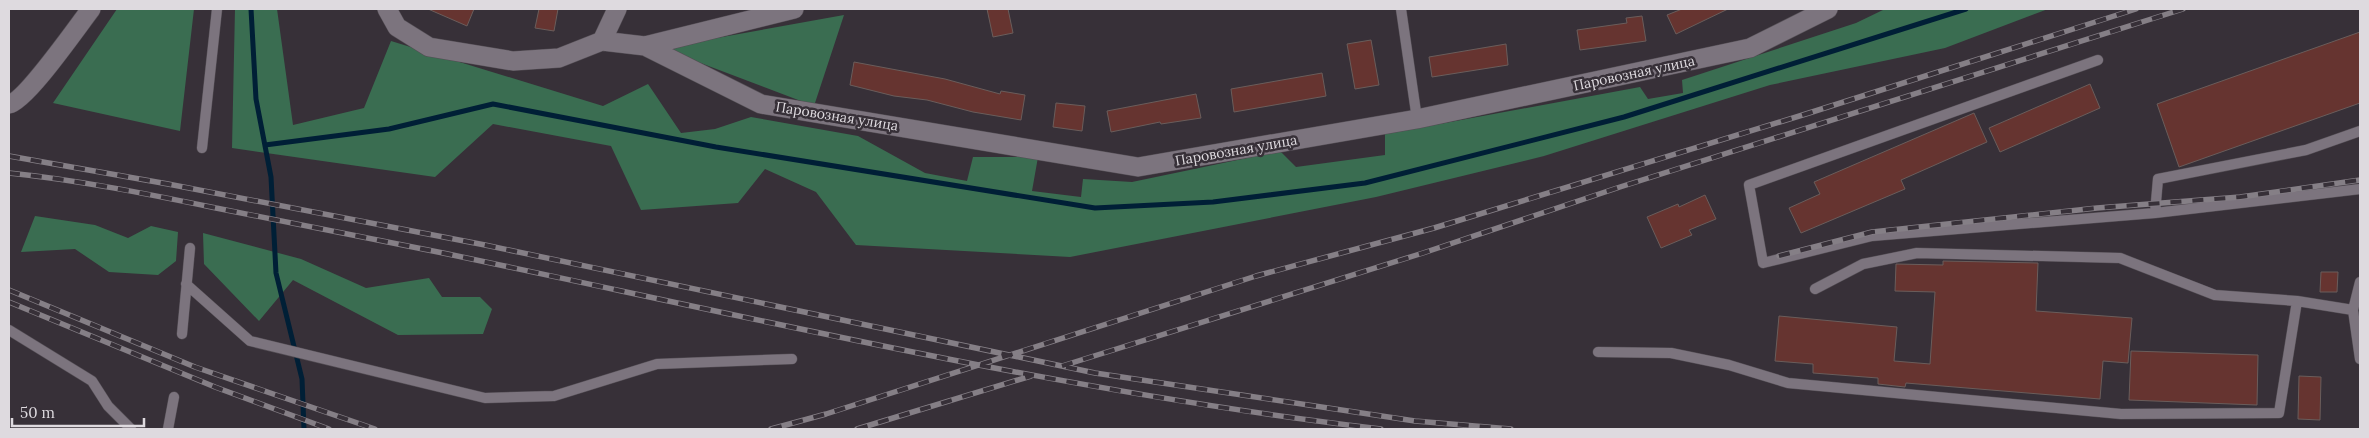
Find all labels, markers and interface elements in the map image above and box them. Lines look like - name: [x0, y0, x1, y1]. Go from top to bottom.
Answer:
- street label: Паровозная улица: [1572, 51, 1696, 95]
- street label: Паровозная улица: [774, 97, 900, 135]
- street label: Паровозная улица: [1174, 130, 1298, 170]
- scale bar: [12, 396, 145, 428]
- text: 50 m: [20, 403, 55, 422]

